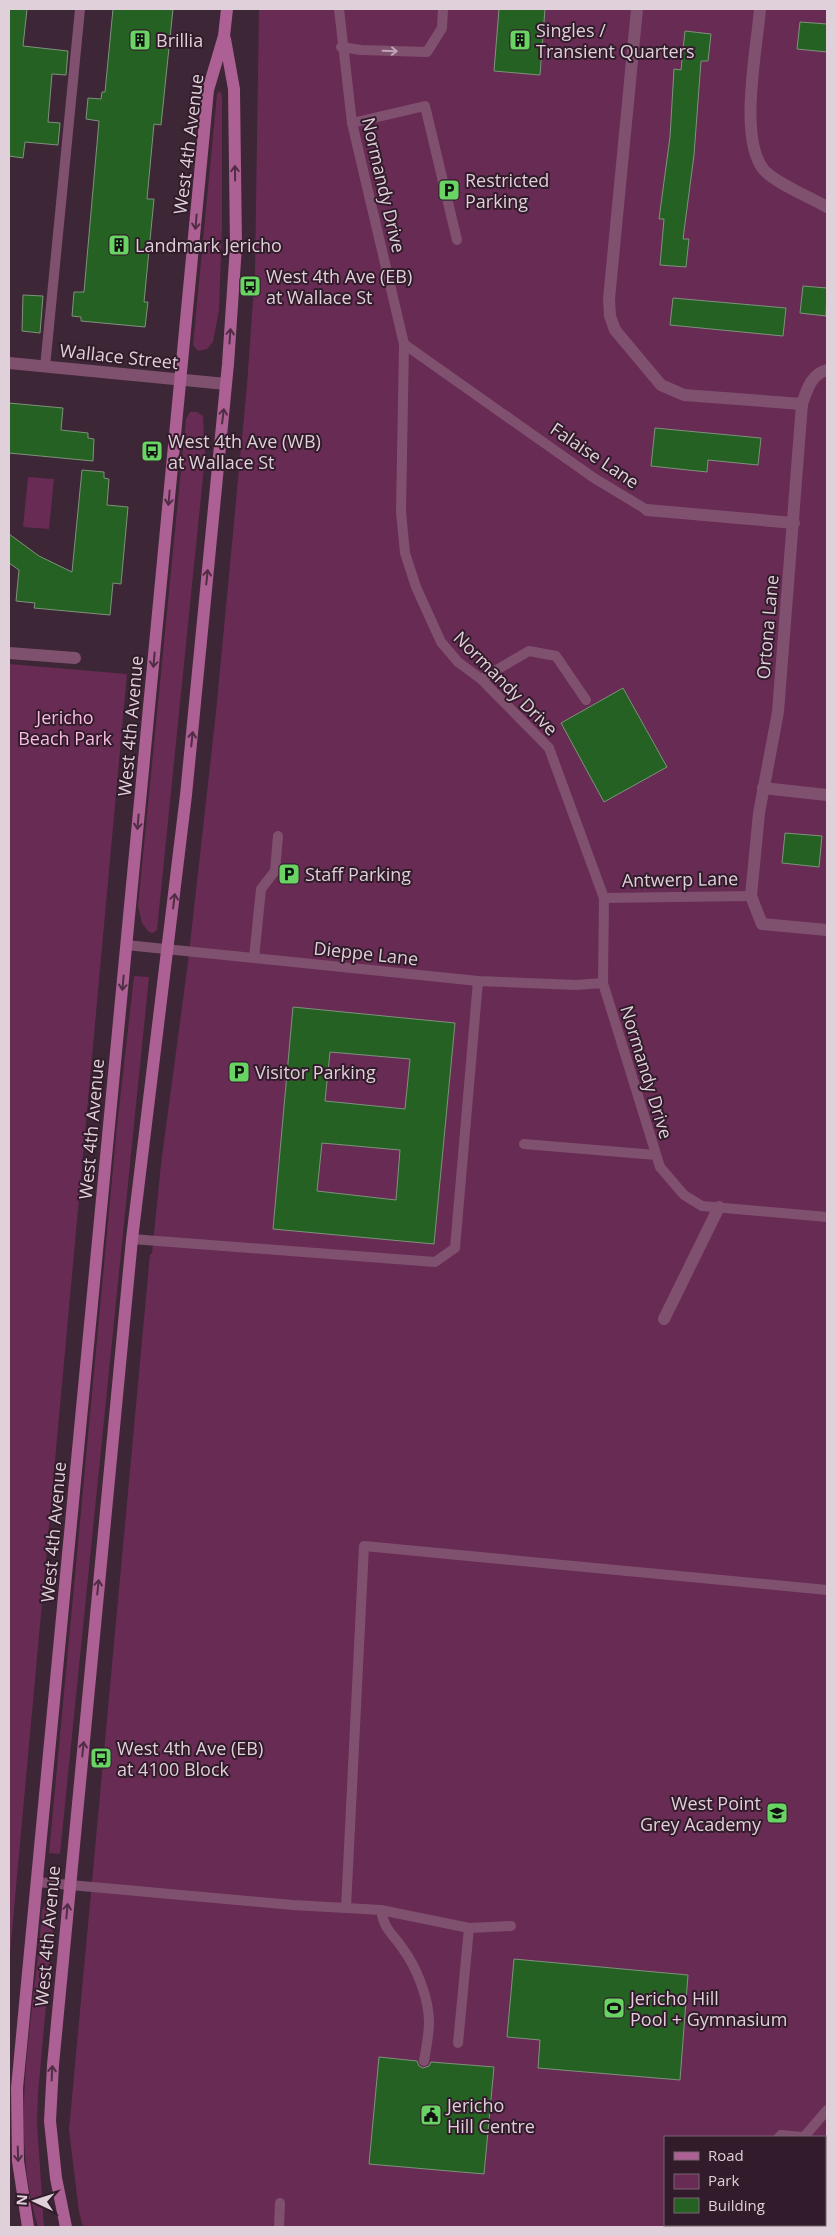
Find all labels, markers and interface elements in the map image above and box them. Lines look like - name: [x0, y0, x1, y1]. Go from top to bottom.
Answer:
- place label: Singles / Transient Quarters: [536, 18, 695, 63]
- building icon: Brillia: [128, 28, 152, 52]
- place label: Brillia: [156, 28, 203, 52]
- building icon: Singles / Transient Quarters: [508, 28, 532, 52]
- one-way arrow: [382, 46, 398, 56]
- street label: West 4th Avenue: [167, 72, 209, 216]
- street label: Normandy Drive: [357, 115, 411, 255]
- one-way arrow: [230, 166, 240, 182]
- place label: Restricted Parking: [465, 168, 549, 213]
- parking icon: Restricted Parking: [437, 178, 461, 202]
- one-way arrow: [191, 214, 201, 230]
- building icon: Landmark Jericho: [107, 233, 131, 257]
- place label: Landmark Jericho: [135, 233, 282, 257]
- place label: West 4th Ave (EB) at Wallace St: [266, 264, 412, 309]
- bus stop icon: West 4th Ave (EB) at Wallace St: [238, 274, 262, 298]
- one-way arrow: [225, 328, 235, 344]
- street label: Wallace Street: [58, 338, 180, 374]
- one-way arrow: [218, 408, 228, 424]
- street label: Falaise Lane: [546, 416, 644, 494]
- place label: West 4th Ave (WB) at Wallace St: [168, 429, 321, 474]
- bus stop icon: West 4th Ave (WB) at Wallace St: [140, 439, 164, 463]
- one-way arrow: [164, 490, 174, 506]
- one-way arrow: [202, 570, 212, 586]
- street label: Ortona Lane: [750, 574, 784, 680]
- street label: Normandy Drive: [449, 626, 563, 740]
- one-way arrow: [149, 651, 159, 667]
- street label: West 4th Avenue: [112, 654, 148, 798]
- park label: Jericho Beach Park: [18, 705, 112, 750]
- one-way arrow: [187, 731, 196, 747]
- one-way arrow: [133, 813, 143, 829]
- parking icon: Staff Parking: [277, 862, 301, 886]
- place label: Staff Parking: [305, 862, 411, 886]
- street label: Antwerp Lane: [622, 866, 738, 892]
- one-way arrow: [169, 893, 179, 909]
- street label: Dieppe Lane: [312, 936, 420, 970]
- one-way arrow: [118, 975, 128, 991]
- street label: Normandy Drive: [615, 1002, 679, 1142]
- street label: West 4th Avenue: [73, 1057, 109, 1201]
- parking icon: Visitor Parking: [227, 1060, 251, 1084]
- place label: Visitor Parking: [255, 1060, 376, 1084]
- street label: West 4th Avenue: [35, 1460, 71, 1604]
- one-way arrow: [94, 1580, 103, 1596]
- place label: West 4th Ave (EB) at 4100 Block: [117, 1736, 263, 1781]
- one-way arrow: [78, 1741, 88, 1757]
- bus stop icon: West 4th Ave (EB) at 4100 Block: [89, 1746, 113, 1770]
- place label: West Point Grey Academy: [640, 1791, 762, 1836]
- school or university icon: West Point Grey Academy: [765, 1801, 789, 1825]
- street label: West 4th Avenue: [29, 1864, 65, 2008]
- one-way arrow: [62, 1903, 72, 1919]
- place label: Jericho Hill Pool + Gymnasium: [628, 1986, 787, 2031]
- sports icon: Jericho Hill Pool + Gymnasium: [602, 1996, 626, 2020]
- one-way arrow: [48, 2065, 57, 2081]
- place label: Jericho Hill Centre: [445, 2093, 535, 2138]
- public building icon: Jericho Hill Centre: [419, 2103, 443, 2127]
- legend: [664, 2136, 826, 2226]
- text: Road: [708, 2145, 744, 2165]
- one-way arrow: [13, 2146, 23, 2162]
- text: Park: [708, 2170, 739, 2190]
- north arrow: [10, 2176, 60, 2226]
- text: N: [12, 2194, 31, 2206]
- text: Building: [708, 2195, 765, 2215]

